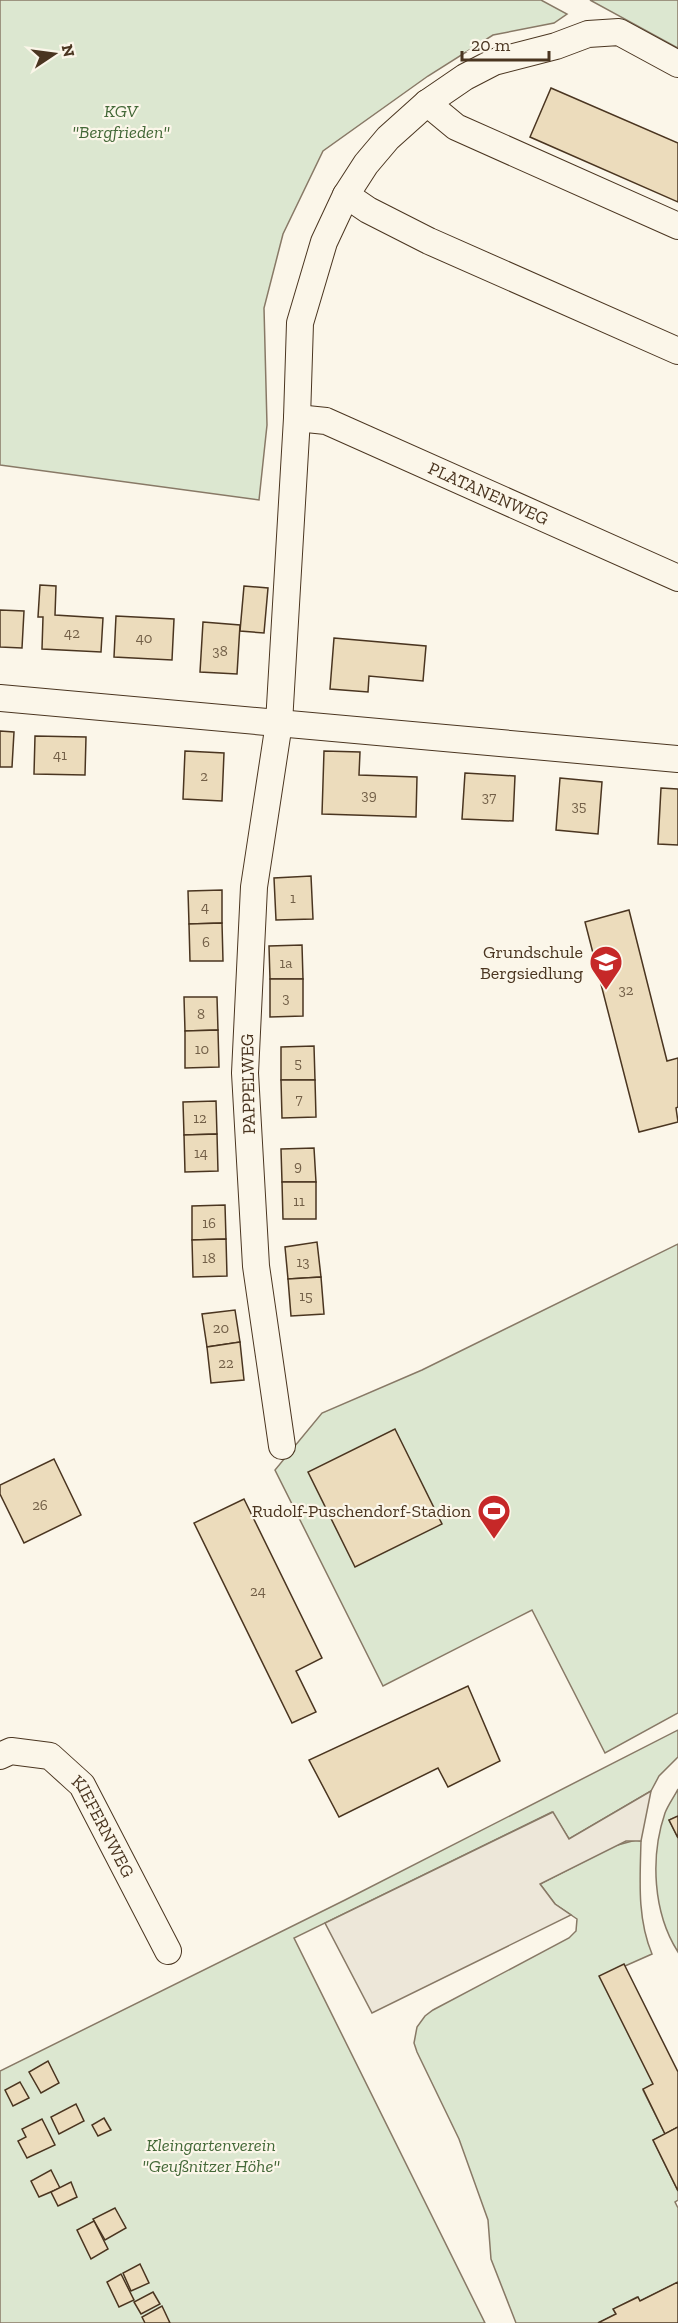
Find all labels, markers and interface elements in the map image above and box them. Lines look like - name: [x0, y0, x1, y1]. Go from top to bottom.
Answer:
- north arrow: [24, 24, 84, 84]
- scale bar: [462, 24, 549, 62]
- text: 20 m: [471, 34, 511, 56]
- text: N: [58, 43, 79, 59]
- park label: KGV "Bergfrieden": [72, 100, 170, 143]
- street label: PLATANENWEG: [425, 457, 552, 530]
- house number: 42: [64, 624, 80, 642]
- house number: 40: [136, 629, 152, 647]
- house number: 38: [212, 642, 228, 660]
- house number: 41: [53, 746, 67, 764]
- house number: 2: [200, 767, 208, 785]
- house number: 39: [361, 786, 377, 804]
- house number: 37: [482, 788, 496, 806]
- house number: 35: [571, 797, 587, 815]
- house number: 1: [290, 889, 296, 907]
- house number: 4: [201, 898, 209, 916]
- house number: 6: [202, 933, 210, 951]
- place label: Grundschule Bergsiedlung: [480, 941, 583, 984]
- school or university icon: Grundschule Bergsiedlung: [588, 944, 624, 991]
- house number: 1a: [279, 954, 293, 972]
- house number: 32: [618, 981, 634, 999]
- house number: 3: [282, 989, 290, 1007]
- house number: 8: [197, 1005, 205, 1023]
- street label: PAPPELWEG: [236, 1033, 260, 1135]
- house number: 10: [195, 1040, 209, 1058]
- house number: 5: [294, 1054, 302, 1072]
- house number: 7: [295, 1090, 303, 1108]
- house number: 12: [193, 1109, 207, 1127]
- house number: 14: [194, 1144, 208, 1162]
- house number: 9: [294, 1157, 302, 1175]
- house number: 11: [293, 1192, 305, 1210]
- house number: 16: [202, 1214, 216, 1232]
- house number: 18: [202, 1249, 216, 1267]
- house number: 13: [296, 1253, 310, 1271]
- house number: 15: [299, 1287, 313, 1305]
- house number: 20: [213, 1319, 229, 1337]
- house number: 22: [218, 1354, 234, 1372]
- sports icon: Rudolf-Puschendorf-Stadion: [476, 1493, 512, 1540]
- house number: 26: [32, 1496, 48, 1514]
- place label: Rudolf-Puschendorf-Stadion: [252, 1500, 472, 1522]
- house number: 24: [250, 1582, 266, 1600]
- street label: KIEFERNWEG: [67, 1770, 139, 1881]
- park label: Kleingartenverein "Geußnitzer Höhe": [142, 2134, 280, 2177]

